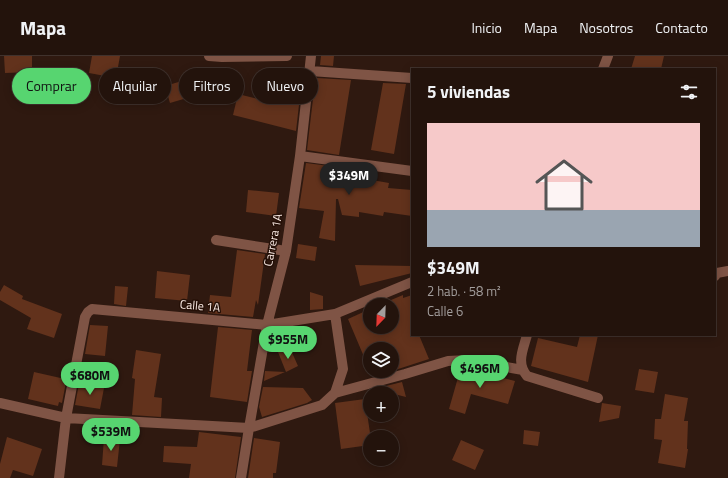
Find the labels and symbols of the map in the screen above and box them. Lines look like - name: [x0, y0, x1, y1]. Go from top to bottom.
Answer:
- pin: $349M: [321, 162, 377, 196]
- street label: Carrera 1A: [258, 212, 287, 268]
- street label: Calle 1A: [179, 294, 221, 317]
- north arrow: [363, 298, 399, 334]
- pin: $955M: [260, 326, 316, 360]
- pin: $496M: [452, 355, 508, 389]
- pin: $680M: [62, 362, 118, 396]
- pin: $539M: [83, 418, 139, 452]

